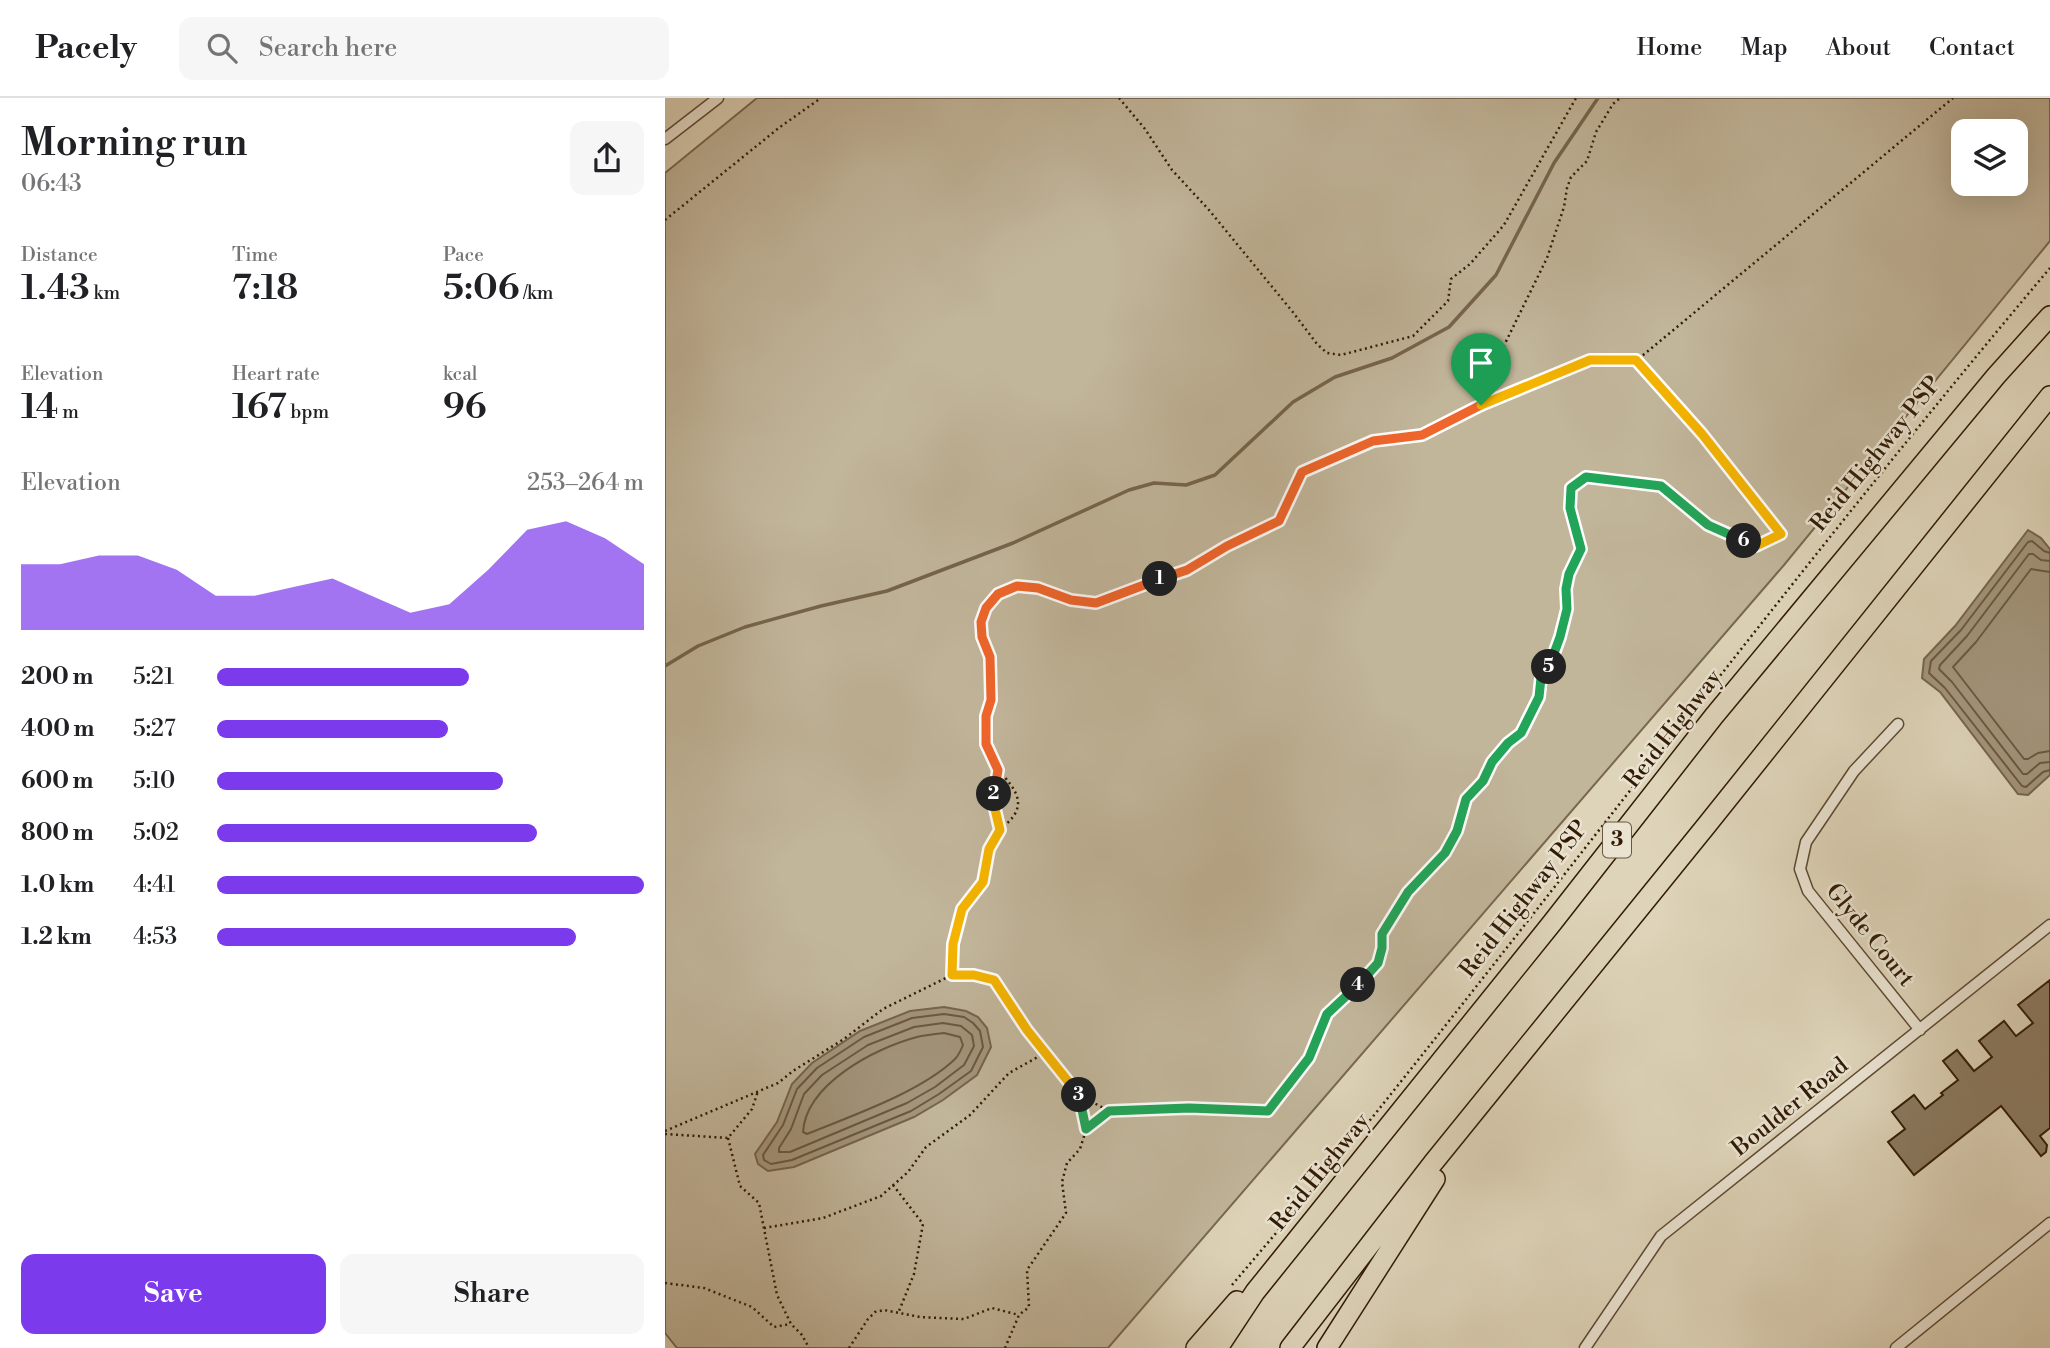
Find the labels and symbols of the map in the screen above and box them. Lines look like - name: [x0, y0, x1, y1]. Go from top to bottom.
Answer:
- pin: [1451, 333, 1511, 405]
- street label: Reid Highway PSP: [1805, 370, 1947, 538]
- pin: 6: [1727, 524, 1761, 558]
- pin: 1: [1142, 561, 1177, 596]
- pin: 5: [1531, 650, 1567, 684]
- street label: Reid Highway: [1618, 663, 1729, 794]
- pin: 2: [977, 776, 1011, 812]
- street label: Reid Highway PSP: [1454, 815, 1594, 983]
- road number: 3: [1603, 822, 1631, 858]
- street label: Glyde Court: [1820, 878, 1920, 992]
- pin: 4: [1341, 968, 1375, 1002]
- street label: Boulder Road: [1725, 1052, 1854, 1163]
- pin: 3: [1061, 1077, 1097, 1112]
- street label: Reid Highway: [1264, 1107, 1376, 1236]

